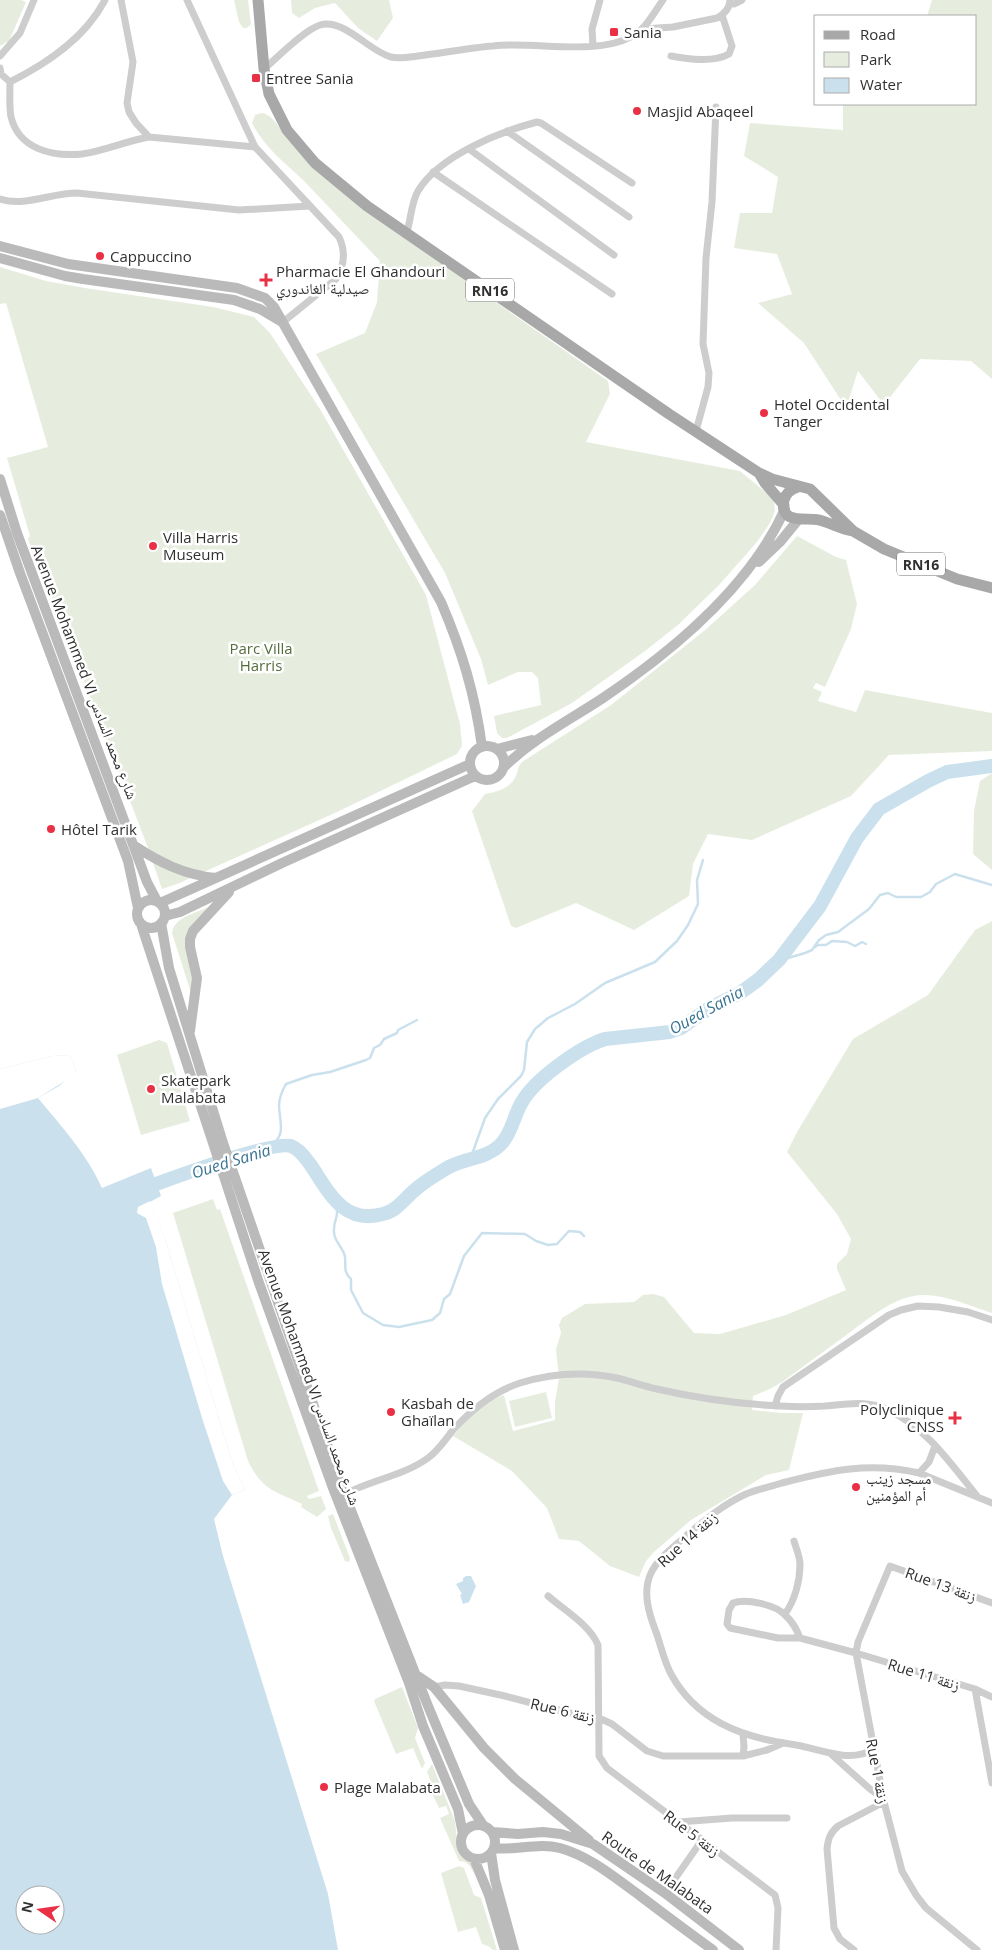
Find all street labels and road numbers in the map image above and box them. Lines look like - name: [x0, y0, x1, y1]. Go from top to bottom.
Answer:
- road number: RN16: [466, 278, 514, 302]
- street label: Avenue Mohammed VI شارع محمد السادس: [26, 542, 143, 802]
- road number: RN16: [897, 552, 945, 576]
- street label: Avenue Mohammed VI شارع محمد السادس: [253, 1246, 366, 1508]
- street label: Rue 14 زنقة: [653, 1507, 721, 1571]
- street label: Rue 13 زنقة: [903, 1562, 980, 1606]
- street label: Rue 11 زنقة: [886, 1654, 963, 1694]
- street label: Rue 6 زنقة: [529, 1693, 597, 1727]
- street label: Rue 1 زنقة: [862, 1737, 894, 1805]
- street label: Rue 5 زنقة: [660, 1805, 724, 1861]
- street label: Route de Malabata: [598, 1826, 718, 1918]

